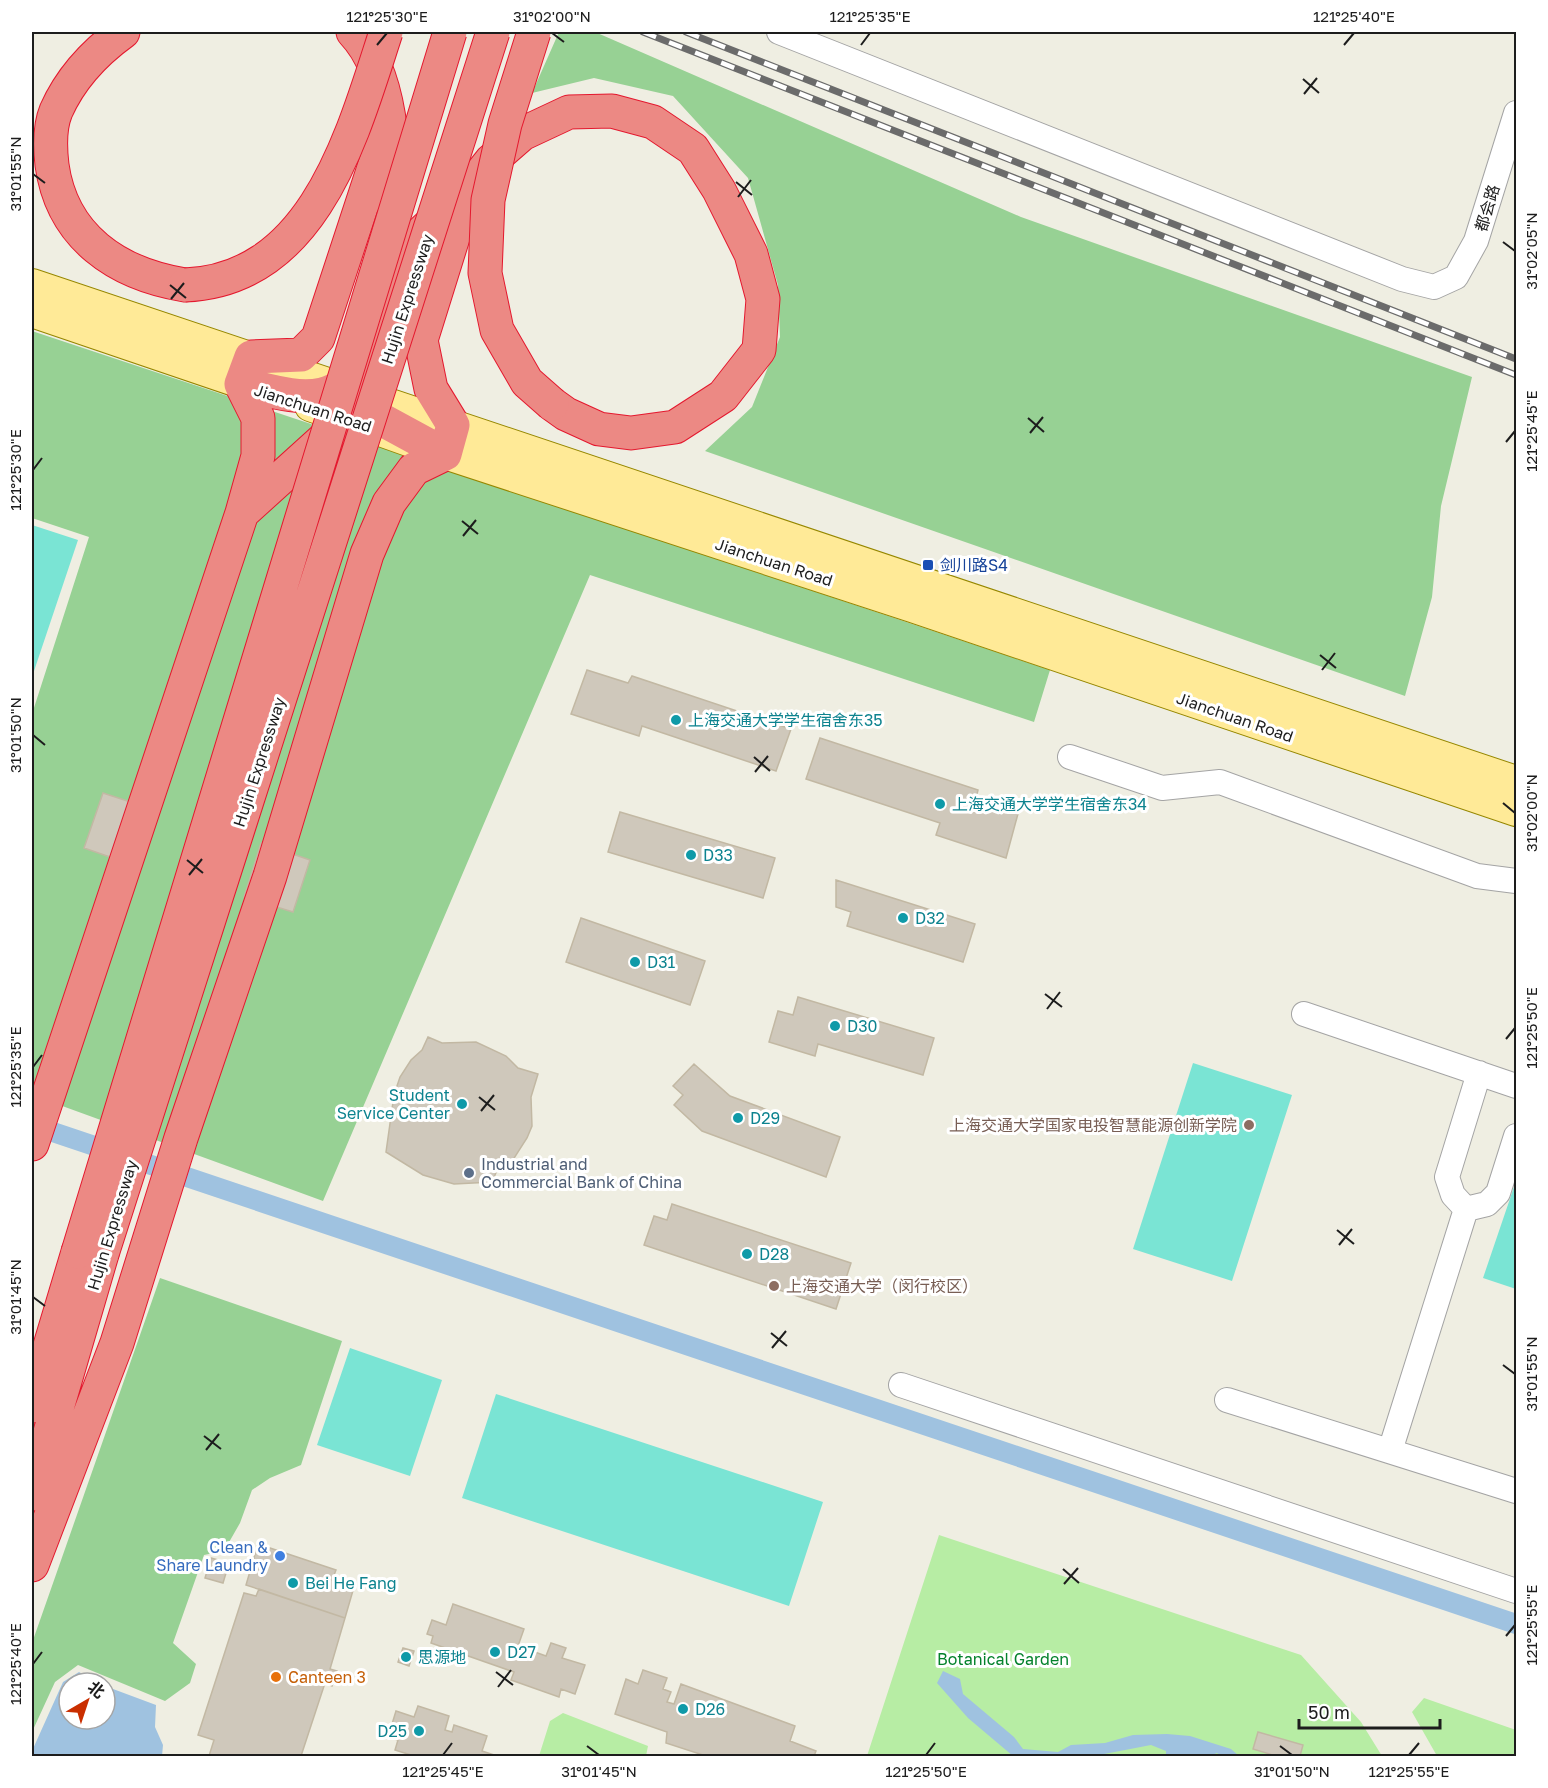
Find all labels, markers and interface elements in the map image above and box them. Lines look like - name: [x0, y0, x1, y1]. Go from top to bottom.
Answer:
- text: 121°25'30"E: [346, 7, 428, 25]
- text: 31°02'00"N: [513, 7, 591, 25]
- text: 121°25'35"E: [829, 7, 911, 25]
- text: 121°25'40"E: [1313, 7, 1395, 25]
- text: 31°01'55"N: [6, 136, 24, 212]
- street label: 都会路: [1470, 182, 1504, 234]
- text: 31°02'05"N: [1522, 212, 1540, 290]
- street label: Hujin Expressway: [377, 232, 437, 366]
- street label: Jianchuan Road: [252, 380, 374, 436]
- text: 121°25'45"E: [1522, 390, 1540, 472]
- text: 121°25'30"E: [6, 429, 24, 511]
- street label: Jianchuan Road: [713, 534, 835, 590]
- place label: 剑川路S4: [940, 555, 1008, 575]
- marker: 剑川路S4: [921, 558, 935, 572]
- street label: Jianchuan Road: [1174, 688, 1296, 746]
- street label: Hujin Expressway: [229, 695, 289, 829]
- text: 31°01'50"N: [6, 697, 24, 773]
- place label: 上海交通大学学生宿舍东35: [688, 710, 883, 730]
- marker: 上海交通大学学生宿舍东35: [669, 713, 683, 727]
- text: 31°02'00"N: [1522, 774, 1540, 852]
- place label: 上海交通大学学生宿舍东34: [952, 794, 1147, 814]
- marker: 上海交通大学学生宿舍东34: [933, 797, 947, 811]
- place label: D33: [703, 845, 733, 865]
- marker: D33: [684, 848, 698, 862]
- place label: D32: [915, 908, 945, 928]
- marker: D32: [896, 911, 910, 925]
- place label: D31: [647, 952, 676, 972]
- marker: D31: [628, 955, 642, 969]
- text: 121°25'50"E: [1522, 987, 1540, 1069]
- place label: D30: [847, 1016, 877, 1036]
- marker: D30: [828, 1019, 842, 1033]
- text: 121°25'35"E: [6, 1026, 24, 1108]
- place label: Student Service Center: [337, 1085, 450, 1123]
- marker: Student Service Center: [455, 1097, 469, 1111]
- place label: D29: [750, 1108, 780, 1128]
- marker: D29: [731, 1111, 745, 1125]
- place label: 上海交通大学国家电投智慧能源创新学院: [949, 1115, 1237, 1135]
- marker: 上海交通大学国家电投智慧能源创新学院: [1242, 1118, 1256, 1132]
- place label: Industrial and Commercial Bank of China: [481, 1154, 682, 1192]
- street label: Hujin Expressway: [83, 1157, 141, 1293]
- marker: Industrial and Commercial Bank of China: [462, 1166, 476, 1180]
- place label: D28: [759, 1244, 789, 1264]
- marker: D28: [740, 1247, 754, 1261]
- text: 31°01'45"N: [6, 1259, 24, 1335]
- place label: 上海交通大学（闵行校区）: [786, 1276, 978, 1296]
- marker: 上海交通大学（闵行校区）: [767, 1279, 781, 1293]
- text: 31°01'55"N: [1522, 1336, 1540, 1412]
- place label: Clean & Share Laundry: [156, 1537, 268, 1575]
- marker: Clean & Share Laundry: [273, 1549, 287, 1563]
- place label: Bei He Fang: [305, 1573, 397, 1593]
- marker: Bei He Fang: [286, 1576, 300, 1590]
- text: 121°25'55"E: [1522, 1584, 1540, 1666]
- text: 121°25'40"E: [6, 1623, 24, 1705]
- place label: D27: [507, 1642, 536, 1662]
- marker: D27: [488, 1645, 502, 1659]
- place label: 思源地: [418, 1647, 466, 1667]
- park label: Botanical Garden: [937, 1649, 1069, 1669]
- marker: 思源地: [399, 1650, 413, 1664]
- place label: Canteen 3: [288, 1667, 366, 1687]
- marker: Canteen 3: [269, 1670, 283, 1684]
- north arrow: [57, 1671, 117, 1731]
- text: 北: [84, 1677, 109, 1702]
- scale bar: [1299, 1692, 1440, 1730]
- place label: D26: [695, 1699, 725, 1719]
- text: 50 m: [1308, 1701, 1350, 1723]
- marker: D26: [676, 1702, 690, 1716]
- place label: D25: [377, 1721, 407, 1741]
- marker: D25: [412, 1724, 426, 1738]
- text: 121°25'45"E: [402, 1762, 484, 1780]
- text: 31°01'45"N: [561, 1762, 637, 1780]
- text: 121°25'50"E: [885, 1762, 967, 1780]
- text: 31°01'50"N: [1254, 1762, 1330, 1780]
- text: 121°25'55"E: [1368, 1762, 1450, 1780]

